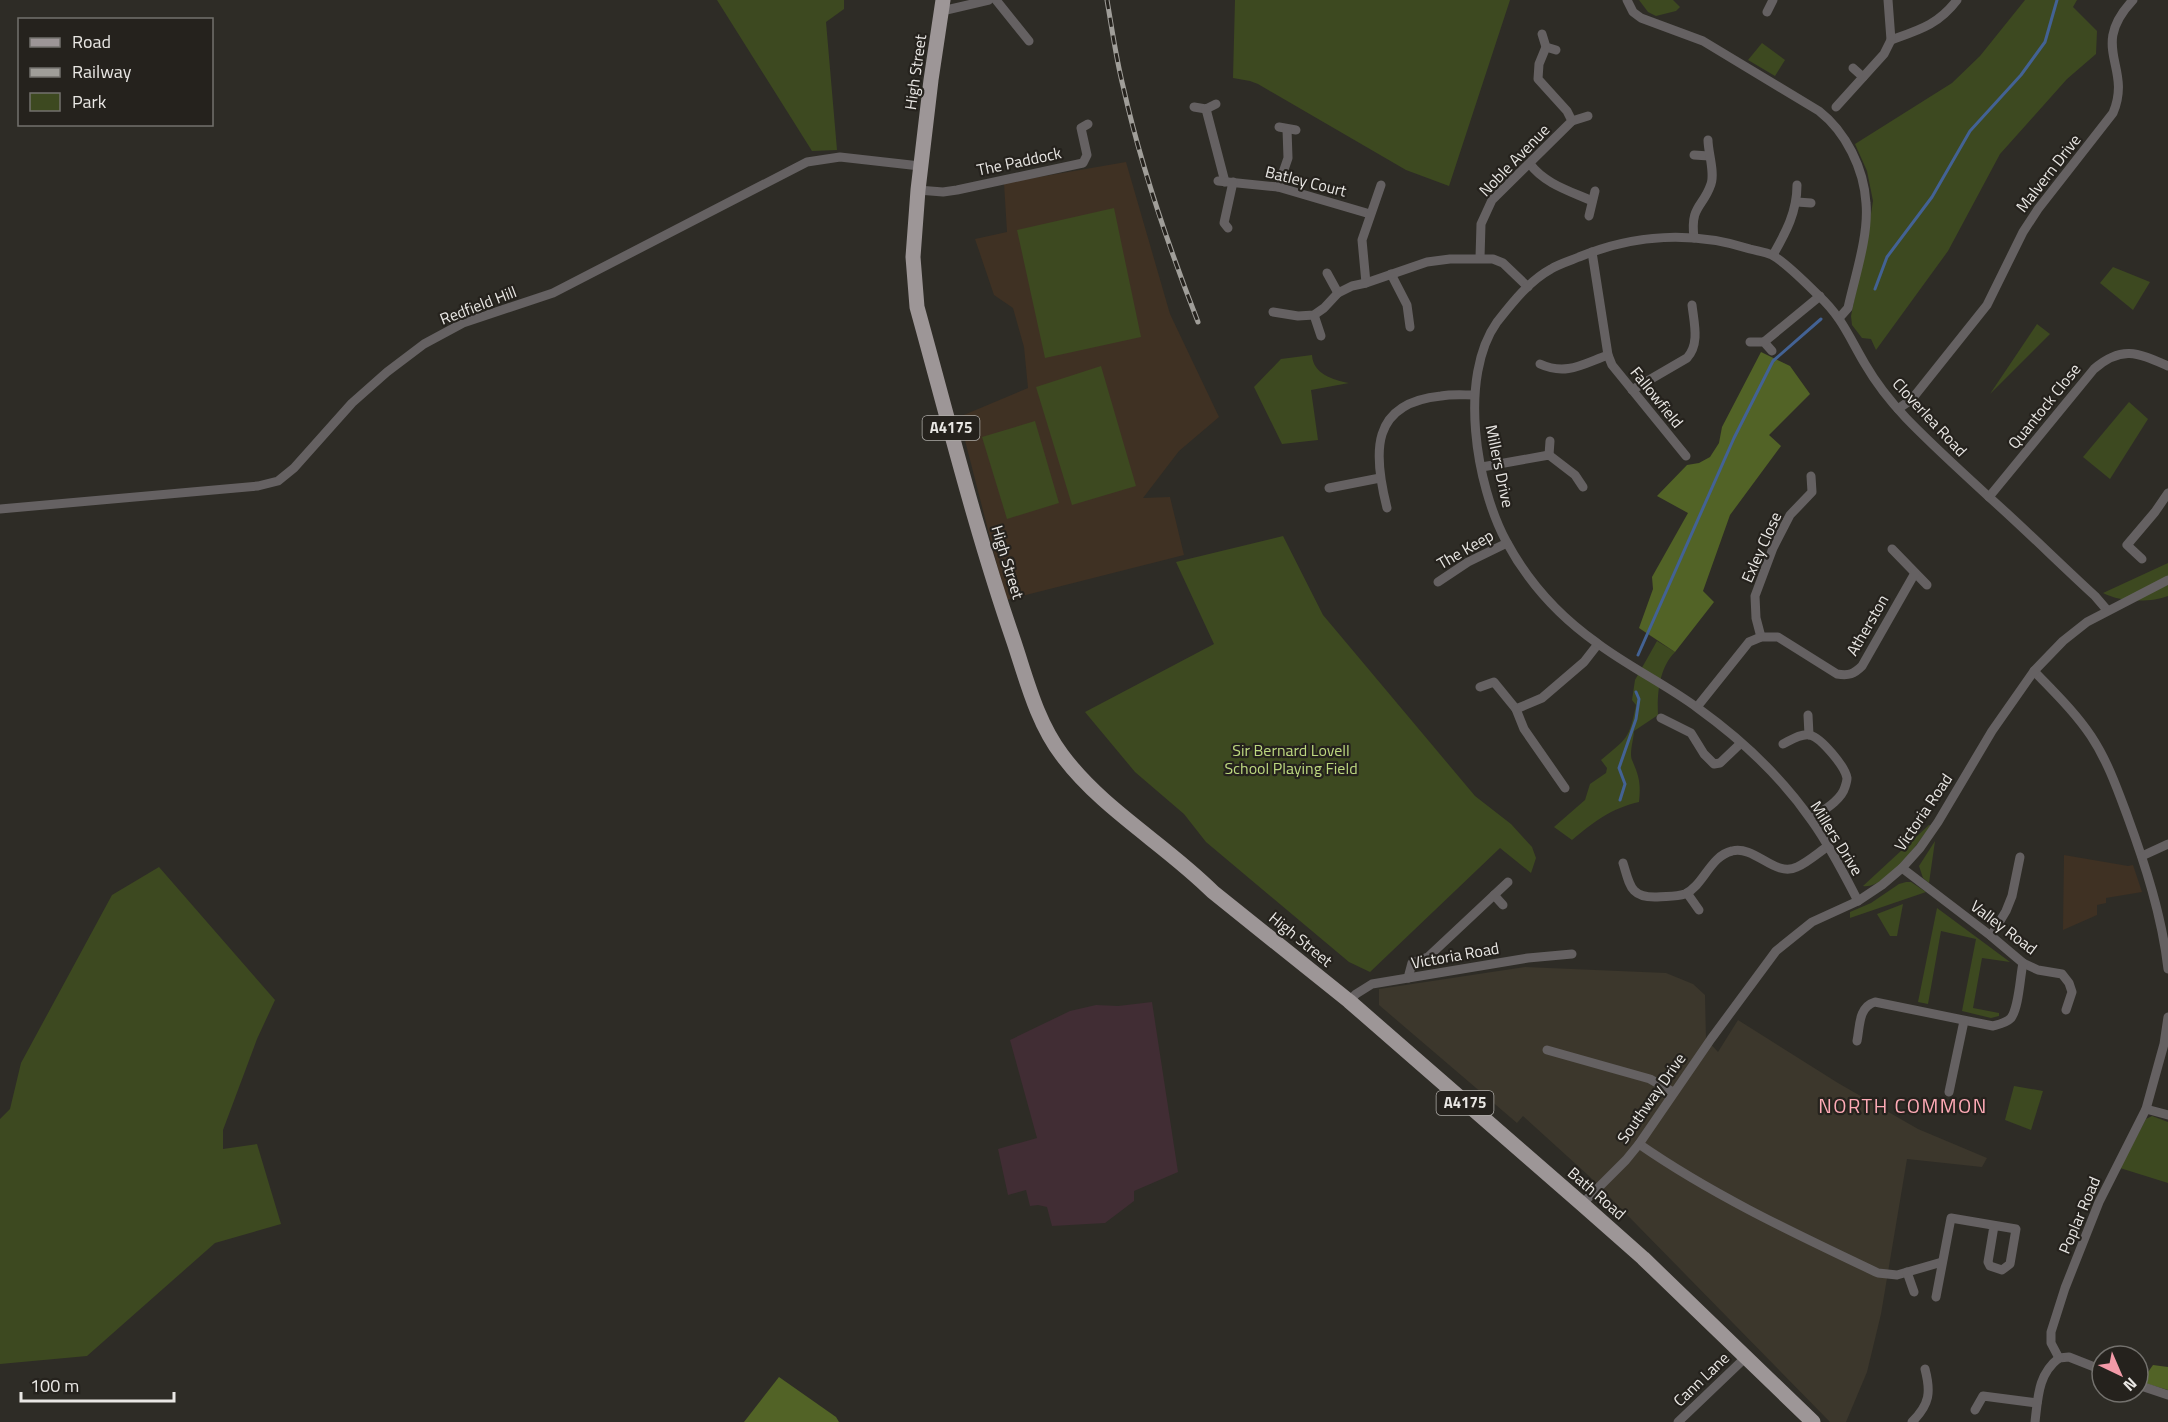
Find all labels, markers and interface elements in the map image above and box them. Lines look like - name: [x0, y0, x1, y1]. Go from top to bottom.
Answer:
- legend: [18, 18, 213, 126]
- text: Road: [72, 28, 111, 55]
- street label: High Street: [898, 32, 932, 111]
- text: Railway: [72, 58, 132, 85]
- text: Park: [72, 88, 107, 115]
- street label: Noble Avenue: [1473, 118, 1555, 202]
- street label: Malvern Drive: [2010, 129, 2086, 217]
- street label: The Paddock: [974, 140, 1064, 182]
- street label: Batley Court: [1263, 159, 1350, 203]
- street label: Redfield Hill: [436, 279, 520, 331]
- street label: Quantock Close: [2002, 358, 2086, 454]
- street label: Fallowfield: [1625, 361, 1689, 433]
- street label: Cloverlea Road: [1887, 372, 1973, 462]
- road number: A4175: [922, 416, 980, 440]
- street label: Millers Drive: [1480, 422, 1520, 510]
- street label: Exley Close: [1735, 508, 1787, 586]
- street label: High Street: [985, 522, 1031, 602]
- street label: The Keep: [1432, 523, 1498, 575]
- street label: Atherston: [1840, 590, 1894, 660]
- park label: Sir Bernard Lovell School Playing Field: [1224, 738, 1358, 780]
- street label: Victoria Road: [1888, 768, 1958, 856]
- street label: Millers Drive: [1805, 796, 1869, 880]
- street label: Valley Road: [1966, 894, 2042, 960]
- street label: High Street: [1264, 906, 1338, 972]
- street label: Victoria Road: [1409, 935, 1501, 975]
- street label: Southway Drive: [1611, 1048, 1691, 1148]
- district label: NORTH COMMON: [1818, 1090, 1988, 1121]
- road number: A4175: [1436, 1091, 1494, 1115]
- street label: Bath Road: [1563, 1161, 1631, 1225]
- street label: Poplar Road: [2052, 1173, 2106, 1257]
- north arrow: [2090, 1344, 2150, 1404]
- street label: Cann Lane: [1668, 1346, 1734, 1412]
- scale bar: [21, 1365, 174, 1403]
- text: 100 m: [30, 1372, 79, 1399]
- text: N: [2118, 1372, 2143, 1397]

